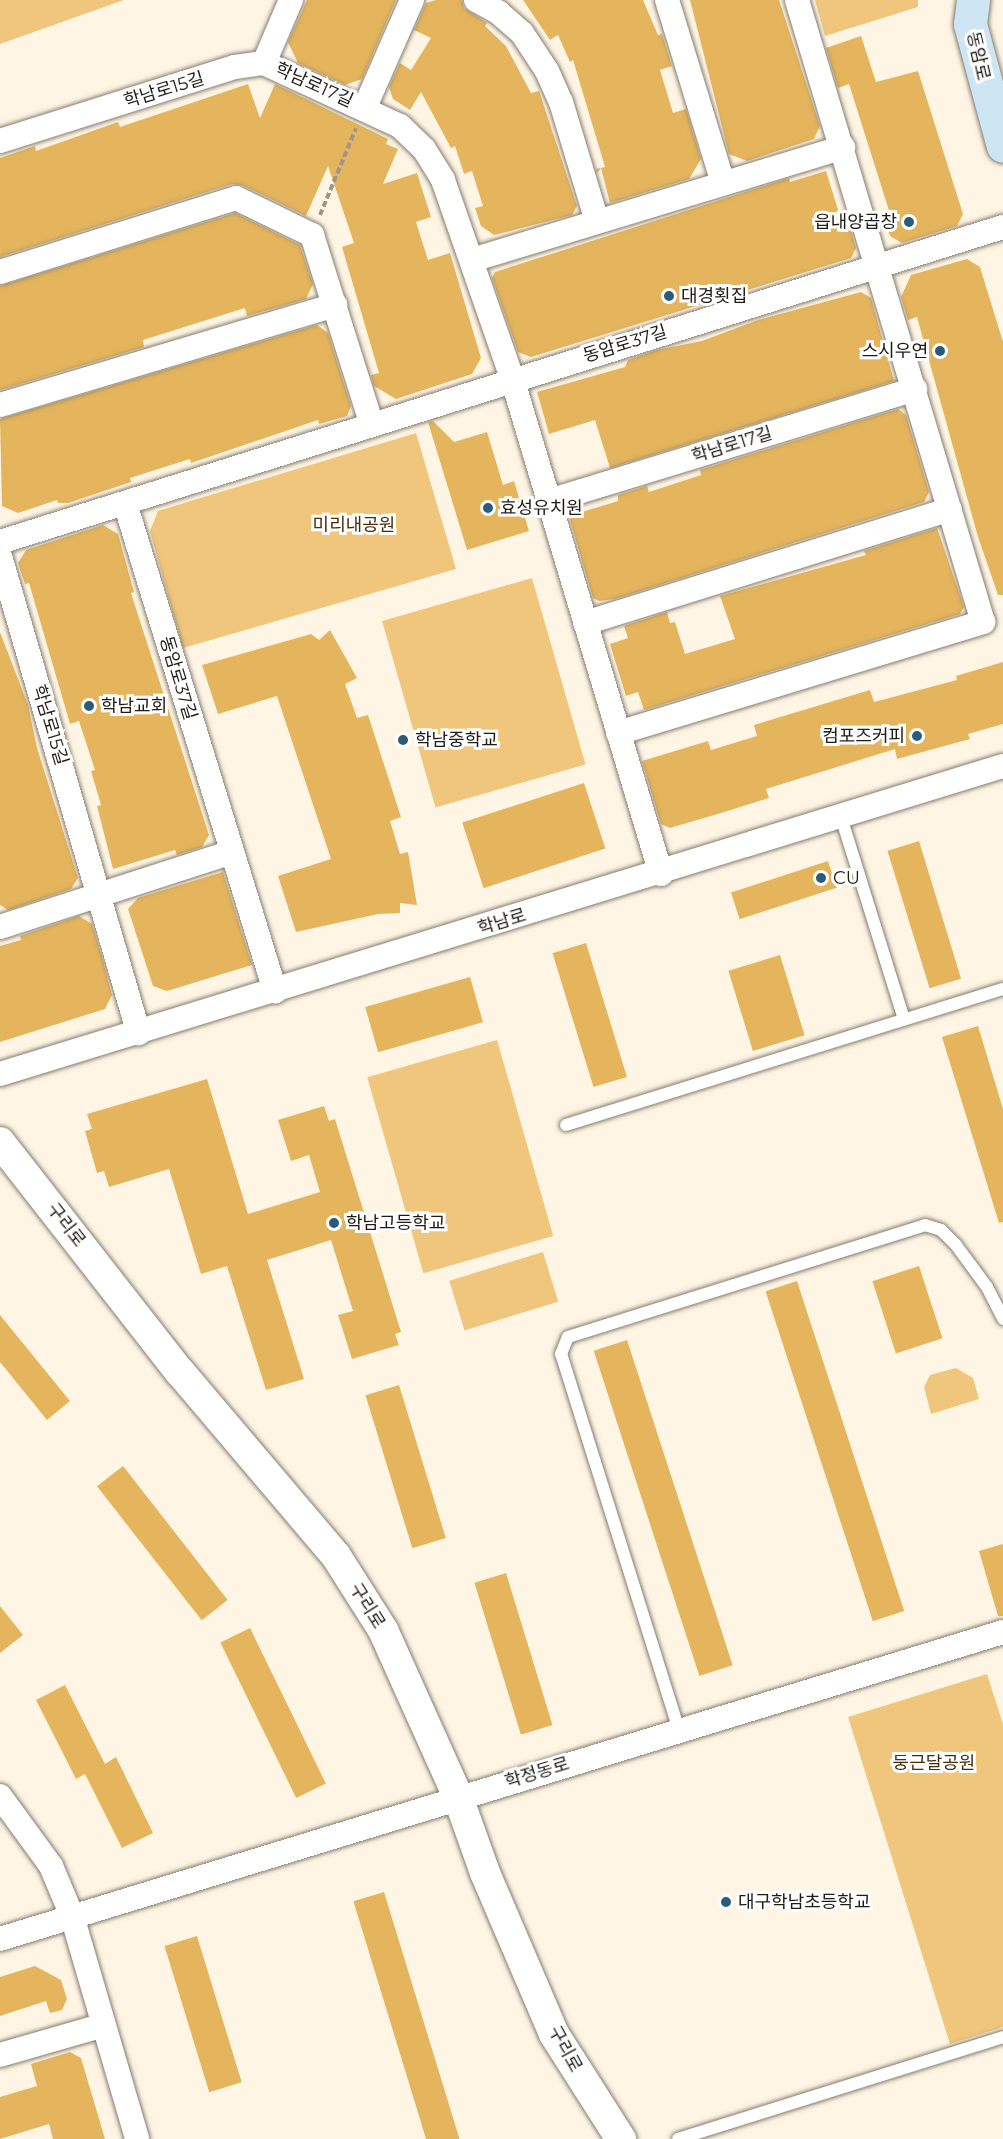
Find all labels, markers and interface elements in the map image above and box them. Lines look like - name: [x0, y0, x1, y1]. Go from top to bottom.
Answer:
- street label: 동암로: [962, 29, 994, 83]
- street label: 학남로17길: [272, 58, 356, 112]
- street label: 학남로15길: [121, 68, 207, 112]
- place label: 읍내양곱창: [814, 211, 897, 233]
- marker: 읍내양곱창: [902, 215, 916, 229]
- place label: 대경횟집: [681, 285, 747, 307]
- marker: 대경횟집: [662, 289, 676, 303]
- street label: 동암로37길: [580, 321, 670, 367]
- place label: 스시우연: [862, 340, 928, 362]
- marker: 스시우연: [933, 344, 947, 358]
- street label: 학남로17길: [689, 422, 775, 468]
- place label: 효성유치원: [500, 497, 583, 519]
- marker: 효성유치원: [481, 501, 495, 515]
- park label: 미리내공원: [313, 514, 395, 536]
- street label: 동암로37길: [155, 633, 201, 723]
- street label: 학남로15길: [28, 682, 72, 768]
- place label: 학남교회: [101, 695, 167, 717]
- marker: 학남교회: [82, 699, 96, 713]
- place label: 컴포즈커피: [822, 725, 905, 747]
- place label: 학남중학교: [415, 729, 498, 751]
- marker: 컴포즈커피: [910, 729, 924, 743]
- marker: 학남중학교: [396, 733, 410, 747]
- place label: CU: [833, 867, 860, 889]
- marker: CU: [814, 871, 828, 885]
- street label: 학남로: [475, 904, 529, 940]
- street label: 구리로: [42, 1199, 90, 1251]
- place label: 학남고등학교: [346, 1212, 445, 1234]
- marker: 학남고등학교: [327, 1216, 341, 1230]
- street label: 구리로: [345, 1579, 389, 1633]
- park label: 둥근달공원: [893, 1752, 975, 1774]
- street label: 학정동로: [502, 1753, 572, 1793]
- place label: 대구학남초등학교: [738, 1891, 870, 1913]
- marker: 대구학남초등학교: [719, 1895, 733, 1909]
- street label: 구리로: [544, 2022, 586, 2076]

